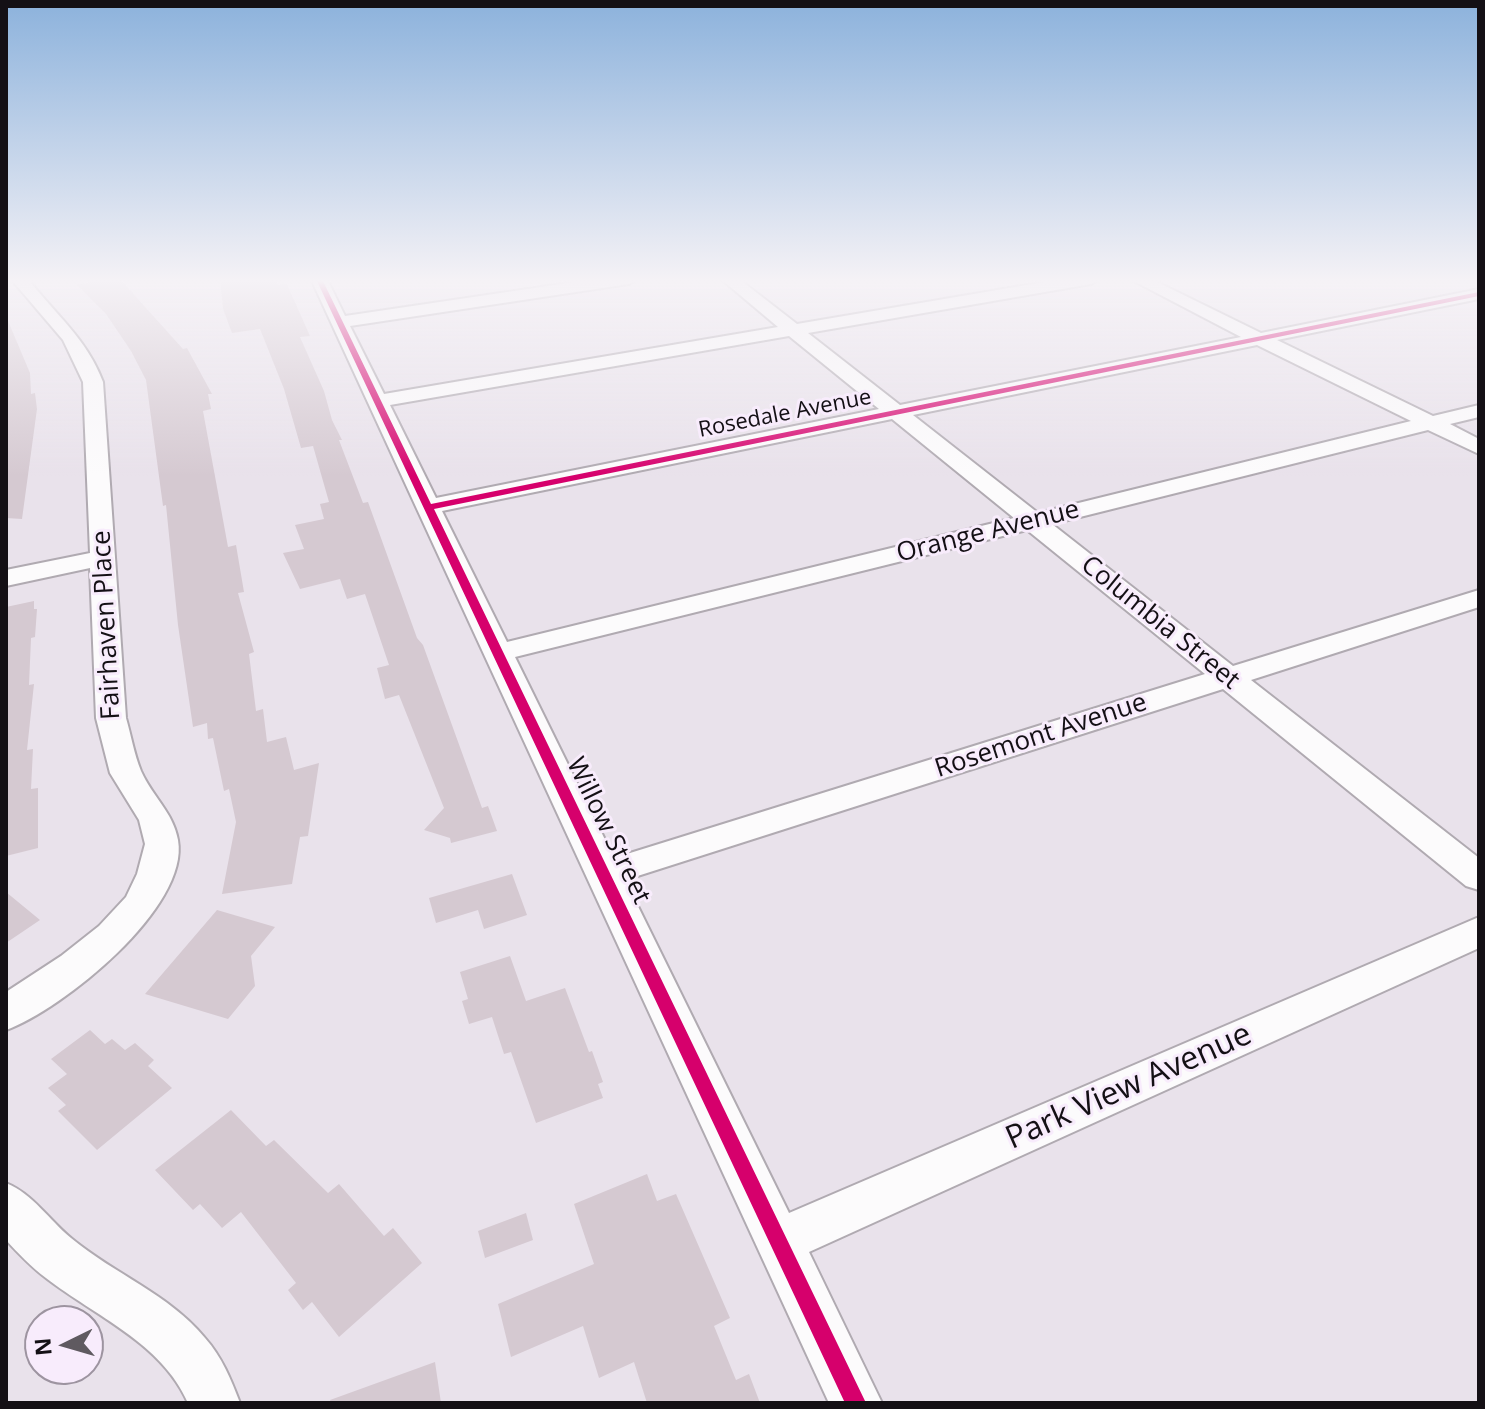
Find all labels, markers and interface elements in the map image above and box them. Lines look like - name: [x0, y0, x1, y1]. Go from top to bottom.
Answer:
- street label: Rosedale Avenue: [696, 384, 874, 444]
- street label: Orange Avenue: [893, 494, 1083, 570]
- street label: Fairhaven Place: [86, 530, 128, 720]
- street label: Columbia Street: [1074, 550, 1246, 696]
- street label: Rosemont Avenue: [931, 687, 1151, 785]
- street label: Willow Street: [559, 753, 657, 909]
- street label: Park View Avenue: [1000, 1016, 1258, 1158]
- north arrow: [24, 1305, 104, 1385]
- text: N: [26, 1337, 58, 1357]

